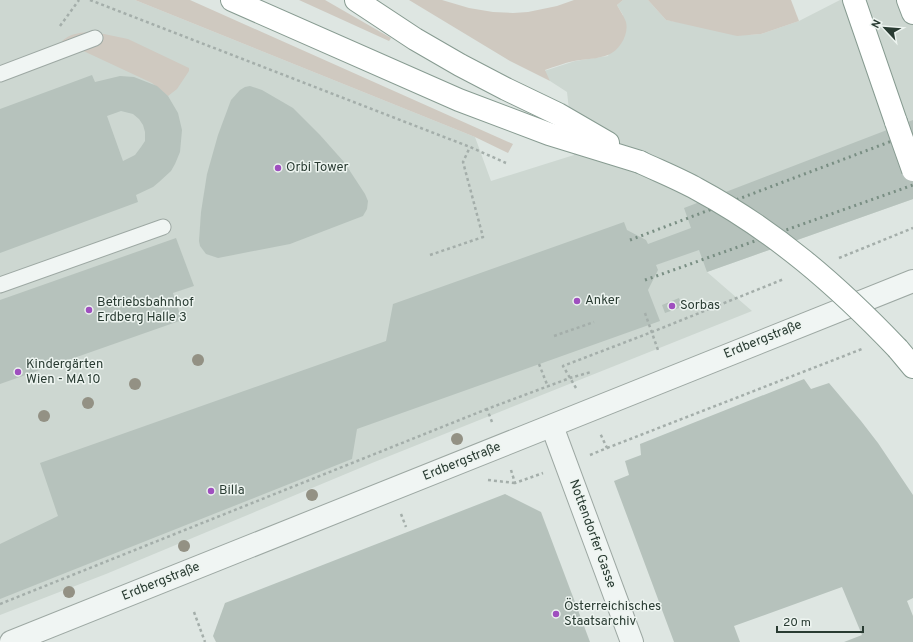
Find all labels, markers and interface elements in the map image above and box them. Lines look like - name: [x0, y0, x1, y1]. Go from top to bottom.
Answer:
- north arrow: [865, 8, 905, 48]
- text: N: [869, 17, 885, 31]
- place label: Orbi Tower: [286, 160, 349, 176]
- marker: Orbi Tower: [273, 163, 283, 173]
- place label: Anker: [585, 293, 620, 309]
- place label: Betriebsbahnhof Erdberg Halle 3: [97, 295, 194, 326]
- marker: Anker: [572, 296, 582, 306]
- place label: Sorbas: [680, 298, 720, 314]
- marker: Sorbas: [667, 301, 677, 311]
- marker: Betriebsbahnhof Erdberg Halle 3: [84, 305, 94, 315]
- street label: Erdbergstraße: [722, 317, 804, 363]
- place label: Kindergärten Wien - MA 10: [26, 357, 103, 388]
- marker: Kindergärten Wien - MA 10: [13, 367, 23, 377]
- street label: Erdbergstraße: [421, 439, 503, 485]
- street label: Nottendorfer Gasse: [565, 478, 619, 590]
- place label: Billa: [219, 483, 244, 499]
- marker: Billa: [206, 486, 216, 496]
- street label: Erdbergstraße: [120, 559, 202, 605]
- place label: Österreichisches Staatsarchiv: [564, 597, 661, 630]
- scale bar: [777, 608, 863, 634]
- marker: Österreichisches Staatsarchiv: [551, 609, 561, 619]
- text: 20 m: [783, 615, 811, 631]

